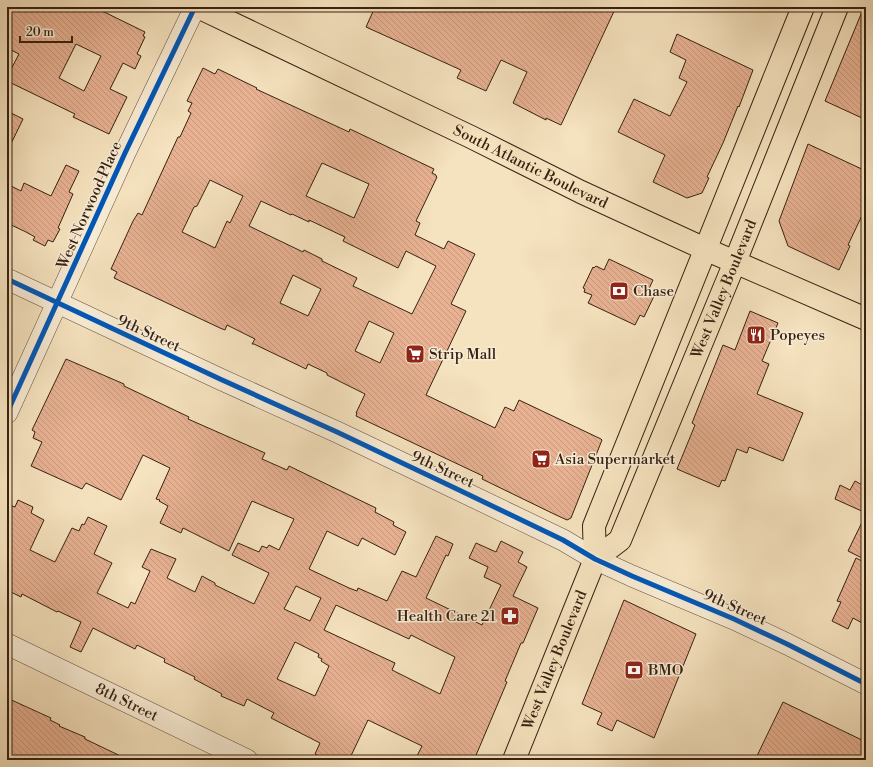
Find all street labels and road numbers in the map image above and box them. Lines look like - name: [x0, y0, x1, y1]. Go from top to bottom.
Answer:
- street label: South Atlantic Boulevard: [450, 121, 611, 213]
- street label: West Norwood Place: [52, 138, 126, 273]
- street label: West Valley Boulevard: [687, 216, 761, 362]
- street label: 9th Street: [114, 311, 184, 357]
- street label: 9th Street: [408, 447, 478, 493]
- street label: 9th Street: [700, 585, 770, 630]
- street label: West Valley Boulevard: [518, 587, 592, 733]
- street label: 8th Street: [92, 679, 162, 726]

